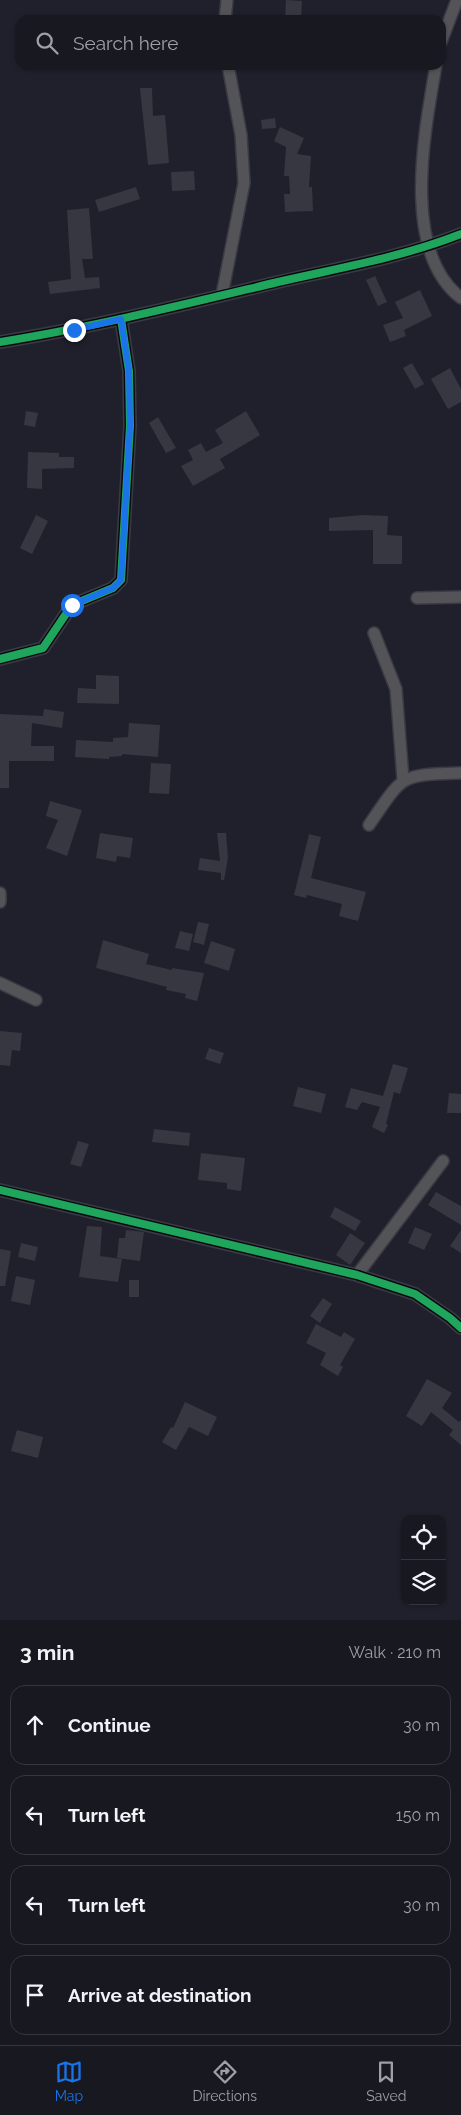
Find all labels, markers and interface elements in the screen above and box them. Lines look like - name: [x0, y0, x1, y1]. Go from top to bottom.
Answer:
- search box: [15, 15, 446, 70]
- icon: search: [33, 29, 61, 57]
- text: Search here: [73, 32, 179, 54]
- route end: [63, 319, 86, 342]
- route start: [61, 594, 84, 617]
- map controls: [401, 1515, 446, 1605]
- button: locate: [401, 1515, 446, 1560]
- button: layers: [401, 1560, 446, 1605]
- text: 3 min: [20, 1640, 74, 1665]
- text: Walk · 210 m: [349, 1643, 441, 1662]
- icon: ahead: [21, 1711, 49, 1739]
- text: Continue: [68, 1714, 151, 1736]
- text: 30 m: [403, 1716, 440, 1735]
- icon: left: [21, 1801, 49, 1829]
- text: Turn left: [68, 1804, 145, 1826]
- text: 150 m: [396, 1806, 440, 1825]
- icon: left: [21, 1891, 49, 1919]
- text: Turn left: [68, 1894, 145, 1916]
- text: 30 m: [403, 1896, 440, 1915]
- icon: arrive: [21, 1981, 49, 2009]
- text: Arrive at destination: [68, 1984, 252, 2006]
- tab: Map: [55, 2058, 83, 2104]
- tab: Directions: [192, 2058, 257, 2104]
- tab: Saved: [366, 2058, 406, 2104]

